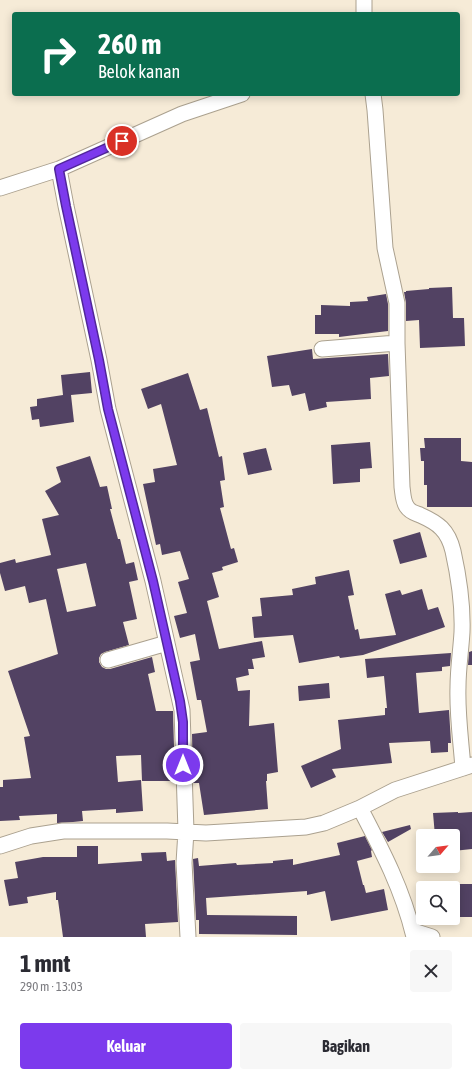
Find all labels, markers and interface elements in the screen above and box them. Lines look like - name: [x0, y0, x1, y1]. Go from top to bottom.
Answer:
- icon: right: [32, 28, 84, 80]
- text: 260 m: [98, 28, 161, 60]
- text: Belok kanan: [98, 61, 180, 82]
- pin: [105, 124, 139, 158]
- icon: arrive: [111, 130, 133, 152]
- position arrow: [162, 744, 204, 786]
- north arrow: [416, 829, 460, 873]
- map controls: [416, 829, 460, 925]
- button: search: [416, 881, 460, 925]
- text: 1 mnt: [20, 950, 70, 977]
- button: close: [410, 950, 452, 992]
- text: 290 m · 13:03: [20, 979, 83, 994]
- button: Keluar: [20, 1023, 232, 1069]
- button: Bagikan: [240, 1023, 452, 1069]

